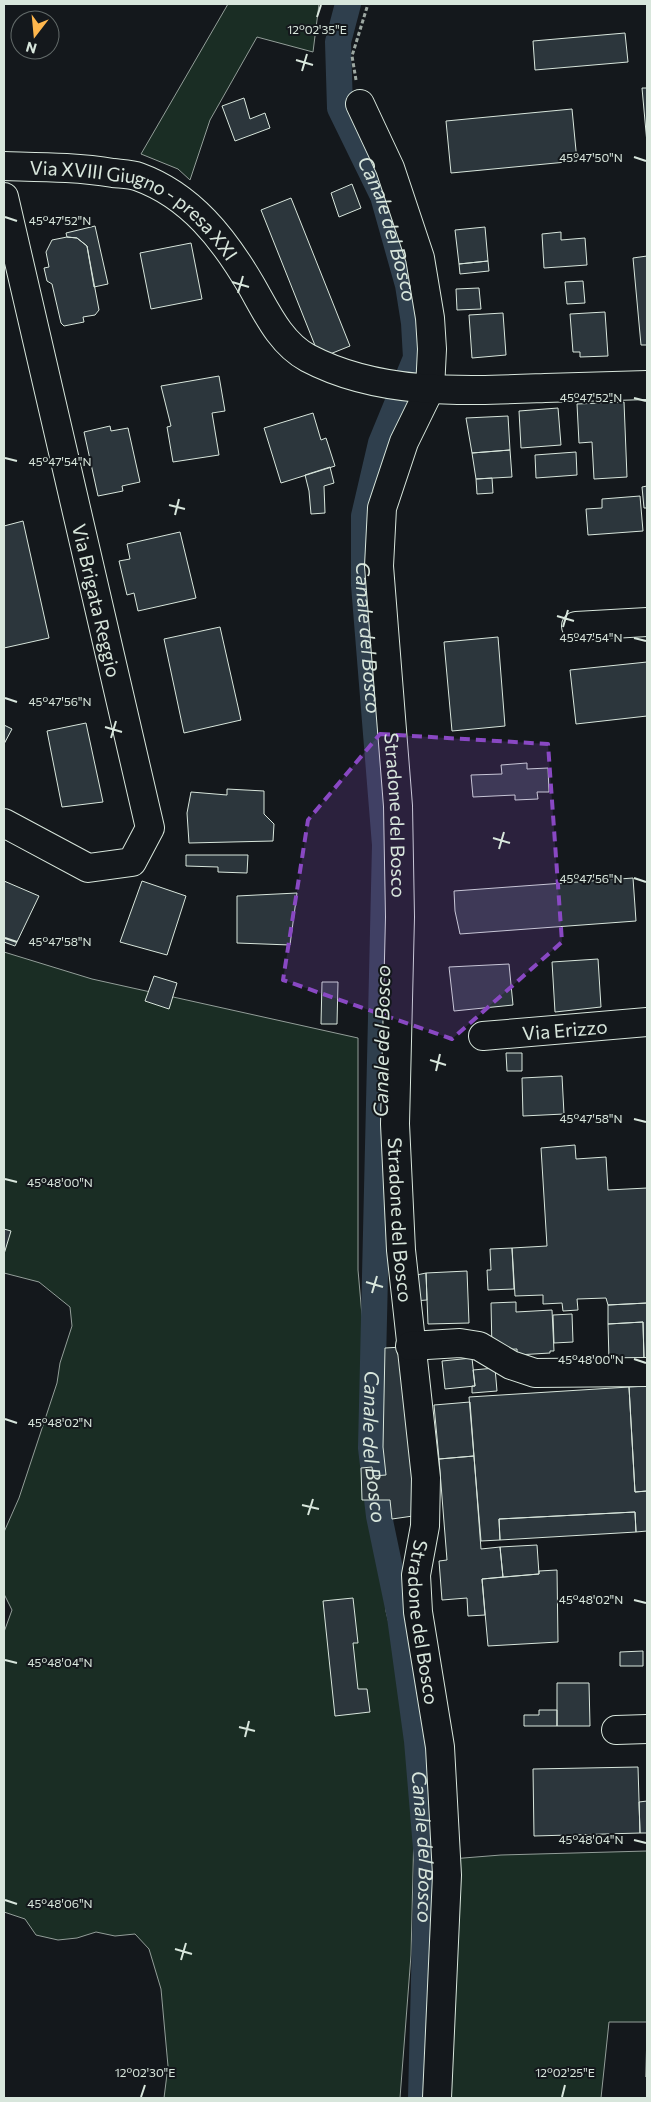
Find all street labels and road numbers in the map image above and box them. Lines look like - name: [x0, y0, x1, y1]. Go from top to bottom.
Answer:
- street label: Via XVIII Giugno - presa XXI: [29, 155, 243, 264]
- street label: Via Brigata Reggio: [68, 521, 126, 679]
- street label: Stradone del Bosco: [381, 732, 411, 898]
- street label: Via Erizzo: [521, 1014, 608, 1044]
- street label: Stradone del Bosco: [384, 1137, 418, 1303]
- street label: Stradone del Bosco: [404, 1538, 444, 1706]

